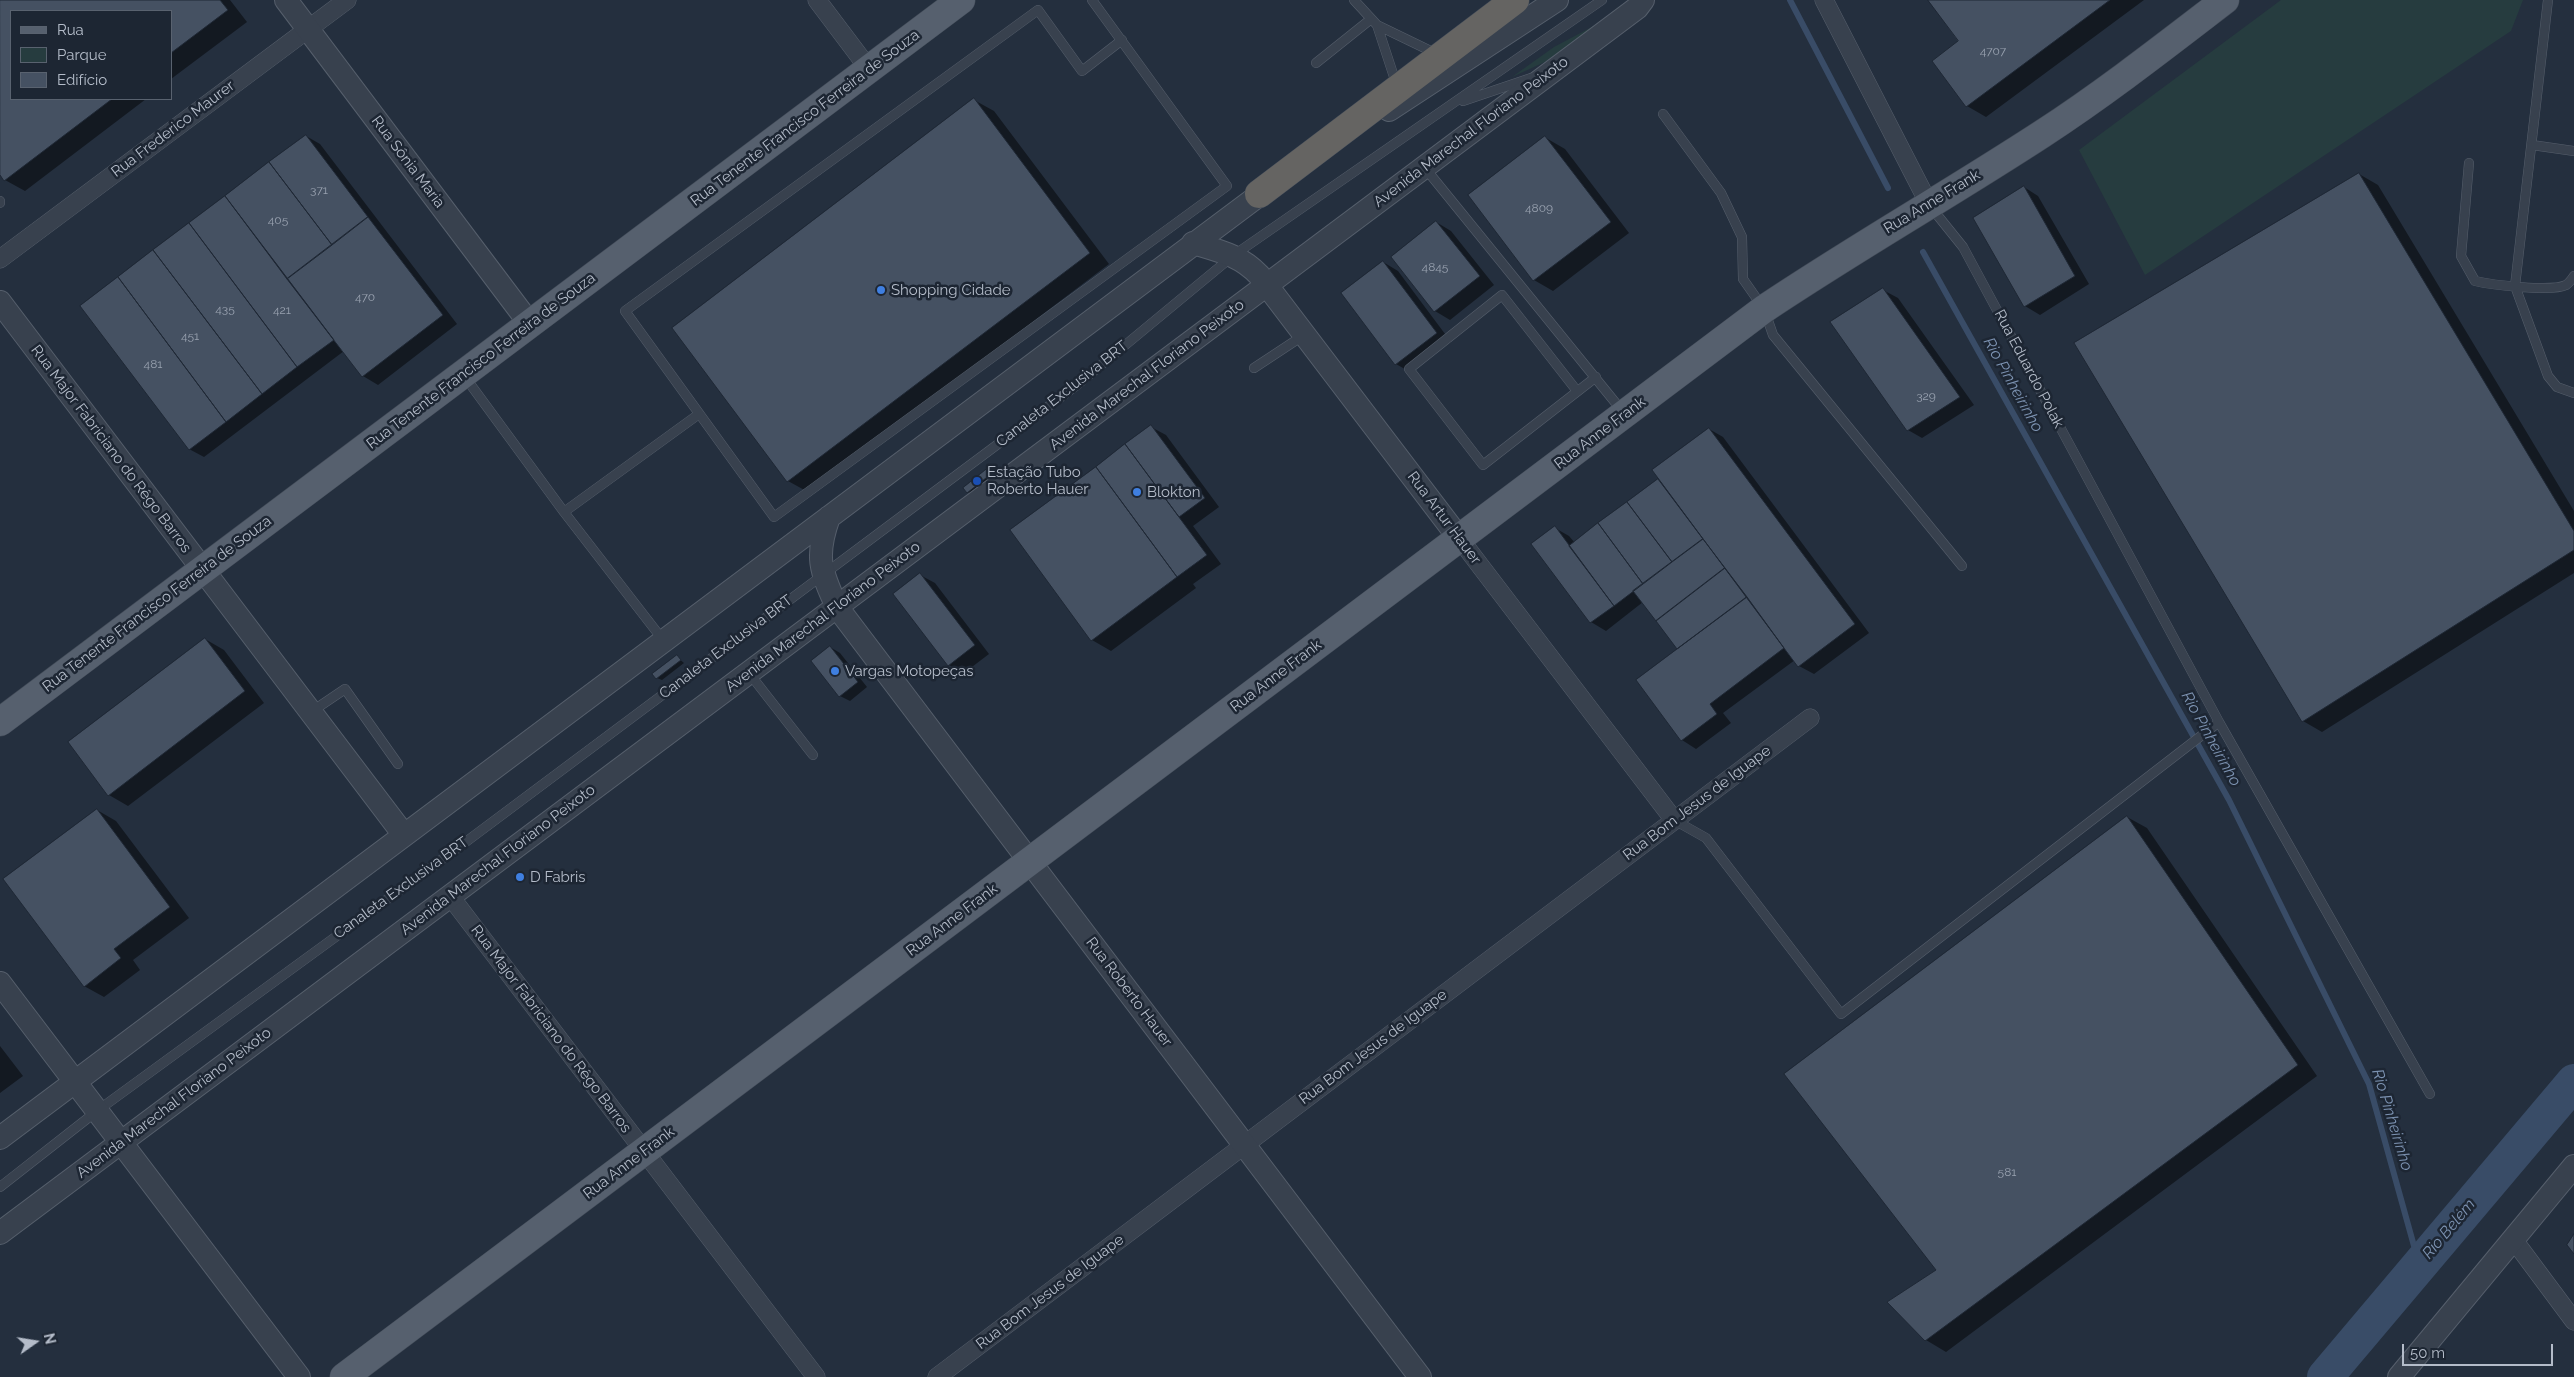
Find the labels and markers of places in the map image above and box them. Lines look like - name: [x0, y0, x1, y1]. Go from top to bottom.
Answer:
- place label: Shopping Cidade: [891, 281, 1011, 299]
- marker: Shopping Cidade: [875, 284, 887, 296]
- place label: Estação Tubo Roberto Hauer: [987, 463, 1089, 498]
- marker: Estação Tubo Roberto Hauer: [971, 475, 983, 487]
- place label: Blokton: [1147, 483, 1201, 501]
- marker: Blokton: [1131, 486, 1143, 498]
- place label: Vargas Motopeças: [845, 662, 974, 680]
- marker: Vargas Motopeças: [829, 665, 841, 677]
- place label: D Fabris: [530, 868, 586, 886]
- marker: D Fabris: [514, 871, 526, 883]

